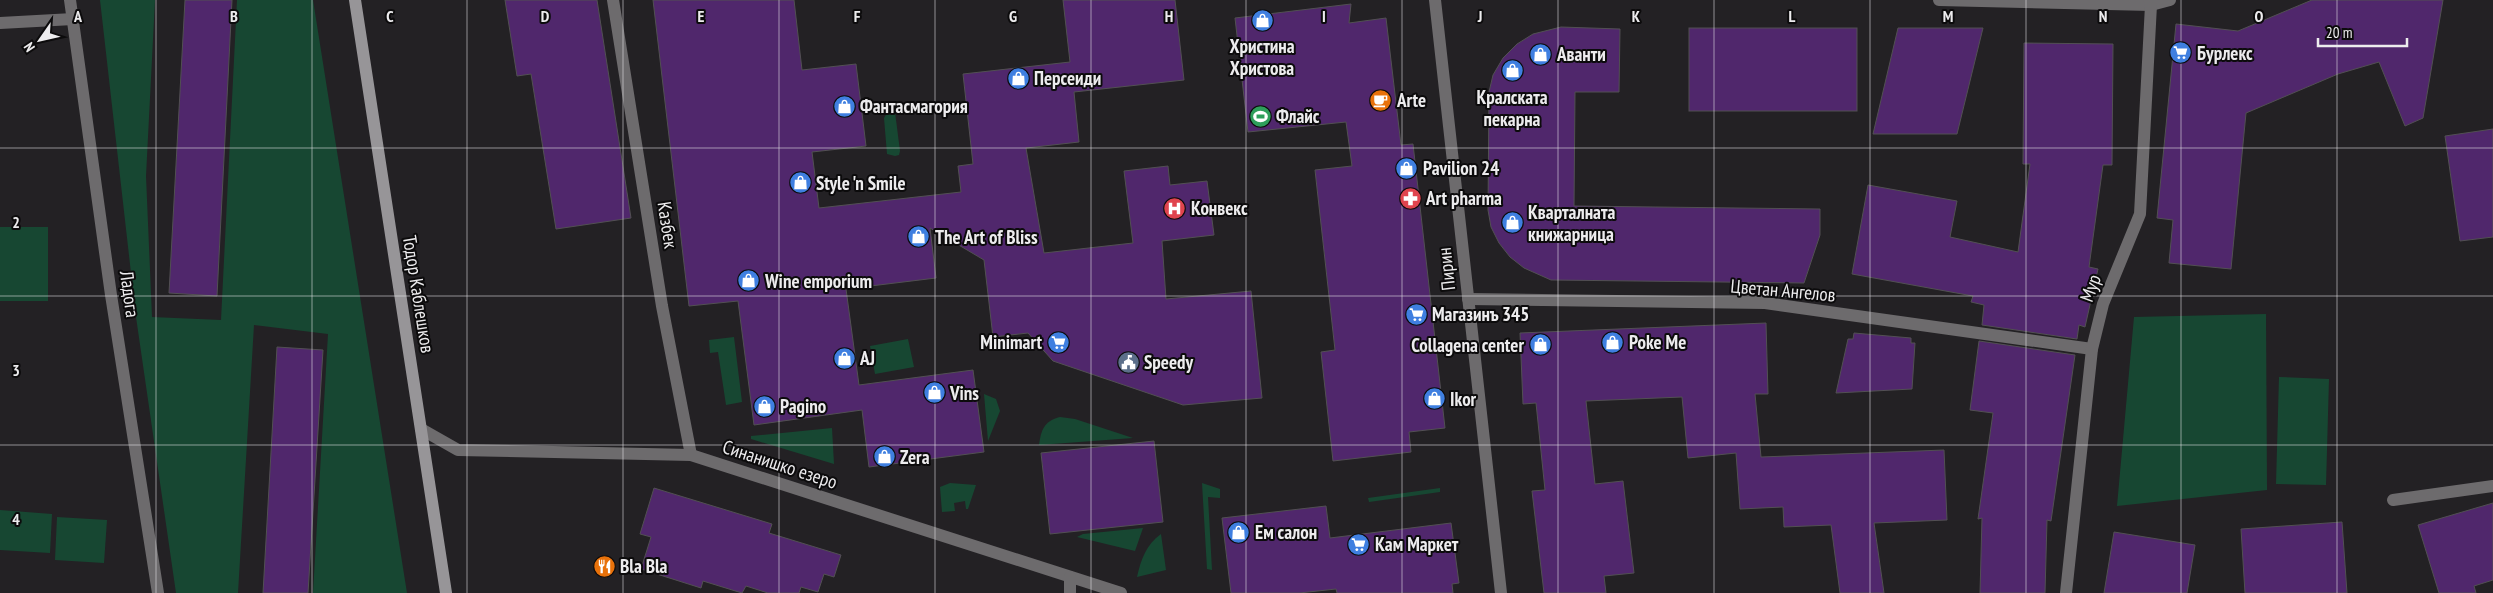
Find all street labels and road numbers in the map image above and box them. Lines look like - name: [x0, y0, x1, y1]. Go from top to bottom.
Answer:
- street label: Казбек: [652, 200, 684, 251]
- street label: Тодор Каблешков: [398, 234, 440, 354]
- street label: Пирин: [1432, 246, 1460, 292]
- street label: Ладога: [115, 268, 145, 319]
- street label: Мур: [2074, 271, 2106, 305]
- street label: Цветан Ангелов: [1730, 273, 1836, 307]
- street label: Синанишко езеро: [720, 434, 840, 494]

